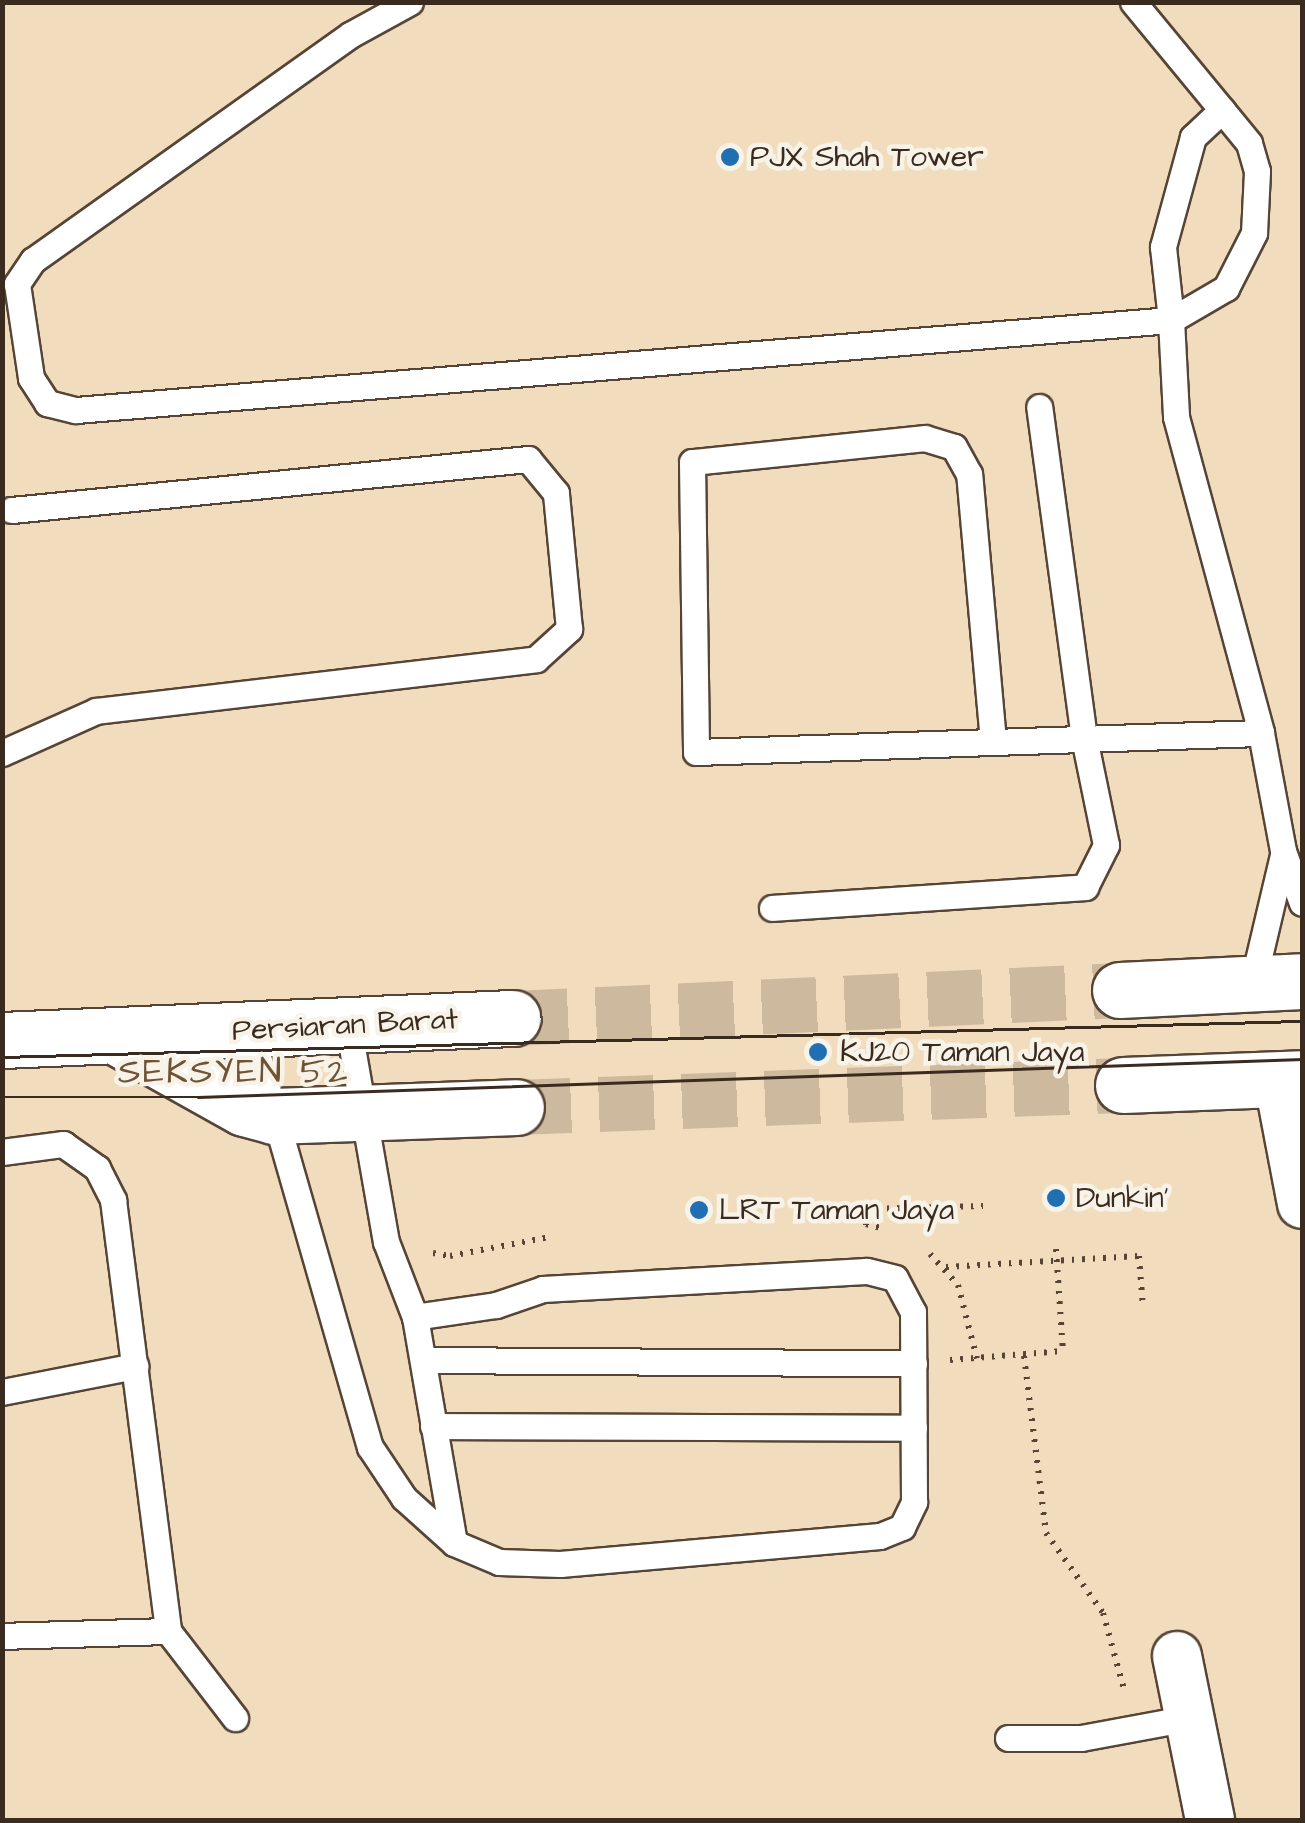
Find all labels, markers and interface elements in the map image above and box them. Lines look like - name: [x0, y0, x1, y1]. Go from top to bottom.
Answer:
- place label: PJX Shah Tower: [750, 139, 984, 175]
- marker: PJX Shah Tower: [719, 146, 741, 168]
- street label: Persiaran Barat: [231, 1001, 459, 1049]
- place label: KJ20 Taman Jaya: [840, 1034, 1085, 1070]
- marker: KJ20 Taman Jaya: [805, 1039, 831, 1065]
- district label: SEKSYEN 52: [118, 1051, 350, 1093]
- place label: Dunkin': [1076, 1180, 1169, 1216]
- marker: Dunkin': [1045, 1187, 1067, 1209]
- place label: LRT Taman Jaya: [719, 1192, 954, 1228]
- marker: LRT Taman Jaya: [688, 1199, 710, 1221]

